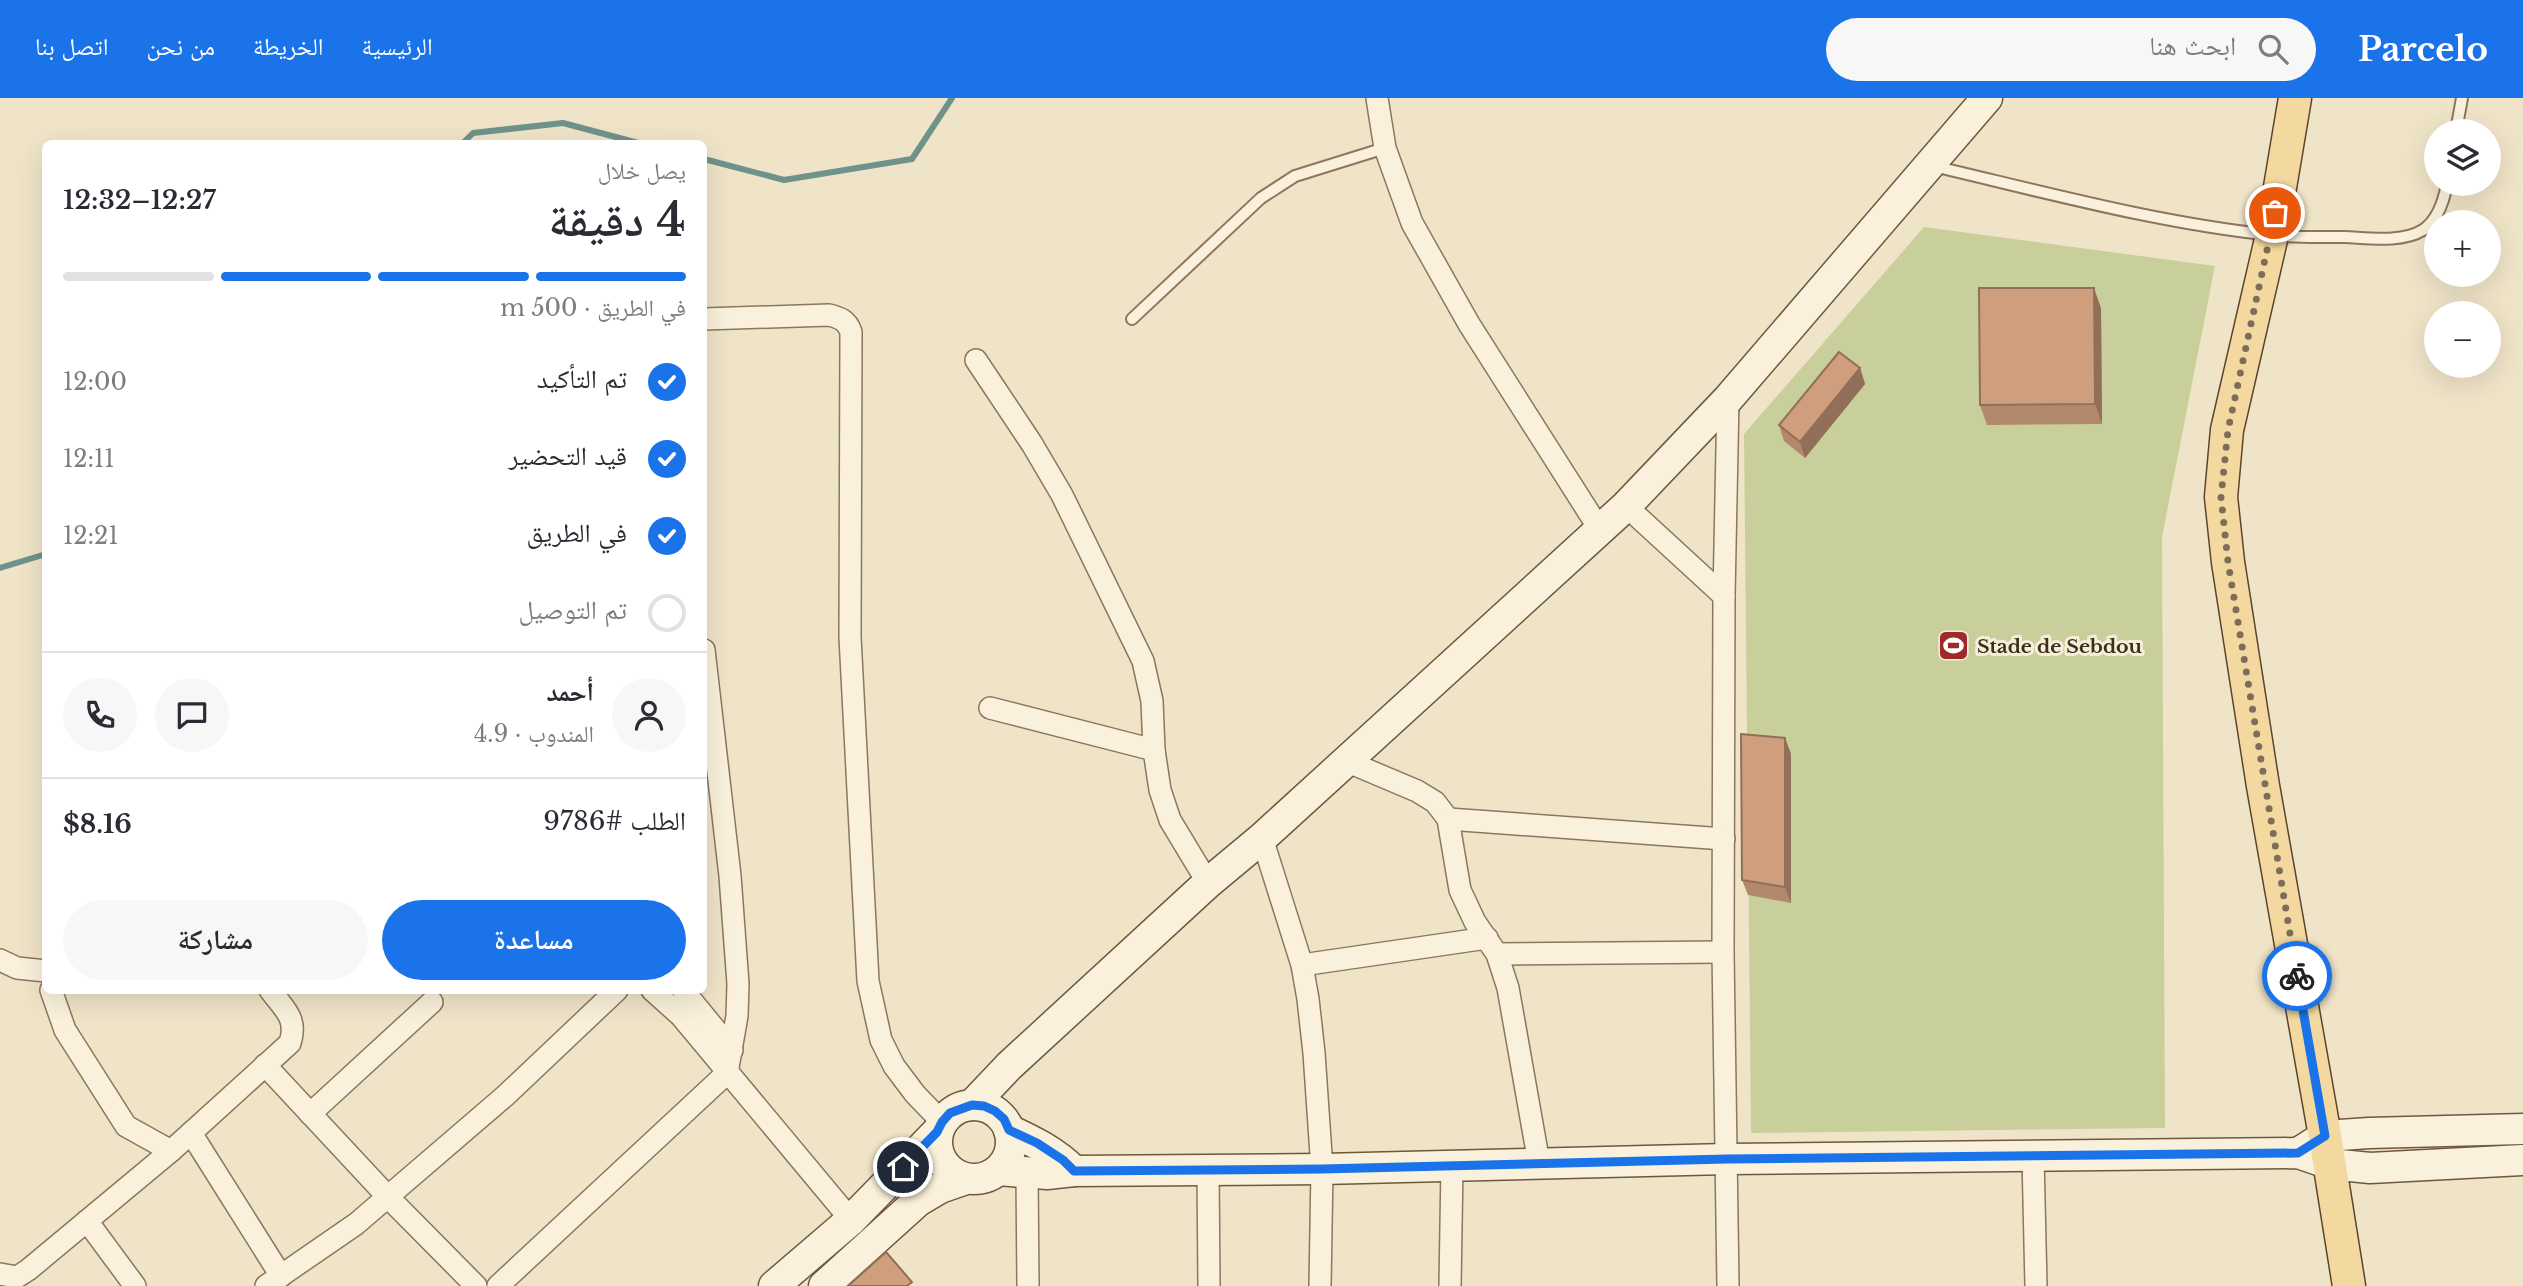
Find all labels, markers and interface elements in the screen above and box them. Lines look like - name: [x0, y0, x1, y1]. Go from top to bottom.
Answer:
- search box: [1826, 18, 2316, 81]
- text: Parcelo: [2358, 29, 2488, 70]
- text: ابحث هنا: [2149, 30, 2236, 62]
- icon: search: [2254, 30, 2292, 68]
- text: اتصل بنا: [35, 32, 108, 61]
- text: من نحن: [146, 32, 215, 61]
- text: الخريطة: [253, 32, 324, 61]
- text: الرئيسية: [362, 32, 433, 61]
- map controls: [2424, 119, 2501, 378]
- button: layers: [2424, 119, 2501, 196]
- text: يصل خلال: [598, 157, 686, 185]
- pin: [2245, 183, 2305, 243]
- text: 12:27–12:32: [63, 184, 216, 216]
- text: 4 دقيقة: [548, 191, 686, 248]
- icon: bag: [2256, 194, 2294, 232]
- button: +: [2424, 210, 2501, 287]
- text: في الطريق · 500 m: [500, 294, 686, 322]
- button: −: [2424, 301, 2501, 378]
- text: تم التأكيد: [537, 363, 627, 395]
- icon: check: [648, 363, 686, 401]
- text: 12:00: [63, 368, 127, 396]
- text: قيد التحضير: [508, 440, 627, 472]
- icon: check: [648, 440, 686, 478]
- text: 12:11: [63, 445, 115, 473]
- text: في الطريق: [527, 517, 627, 549]
- icon: check: [648, 517, 686, 555]
- text: 12:21: [63, 522, 118, 550]
- text: تم التوصيل: [519, 594, 627, 626]
- sports icon: Stade de Sebdou: [1937, 629, 1971, 663]
- place label: Stade de Sebdou: [1977, 635, 2143, 658]
- text: أحمد: [546, 676, 594, 708]
- button: phone: [63, 678, 137, 752]
- button: chat: [155, 678, 229, 752]
- button: person: [612, 678, 686, 752]
- text: المندوب · 4.9: [474, 720, 594, 748]
- text: الطلب #9786: [543, 805, 686, 837]
- text: $8.16: [63, 808, 132, 840]
- button: مشاركة: [63, 900, 368, 980]
- button: مساعدة: [382, 900, 686, 980]
- courier: [2262, 941, 2332, 1011]
- icon: bike: [2278, 957, 2316, 995]
- pin: [873, 1137, 933, 1197]
- icon: home: [884, 1148, 922, 1186]

